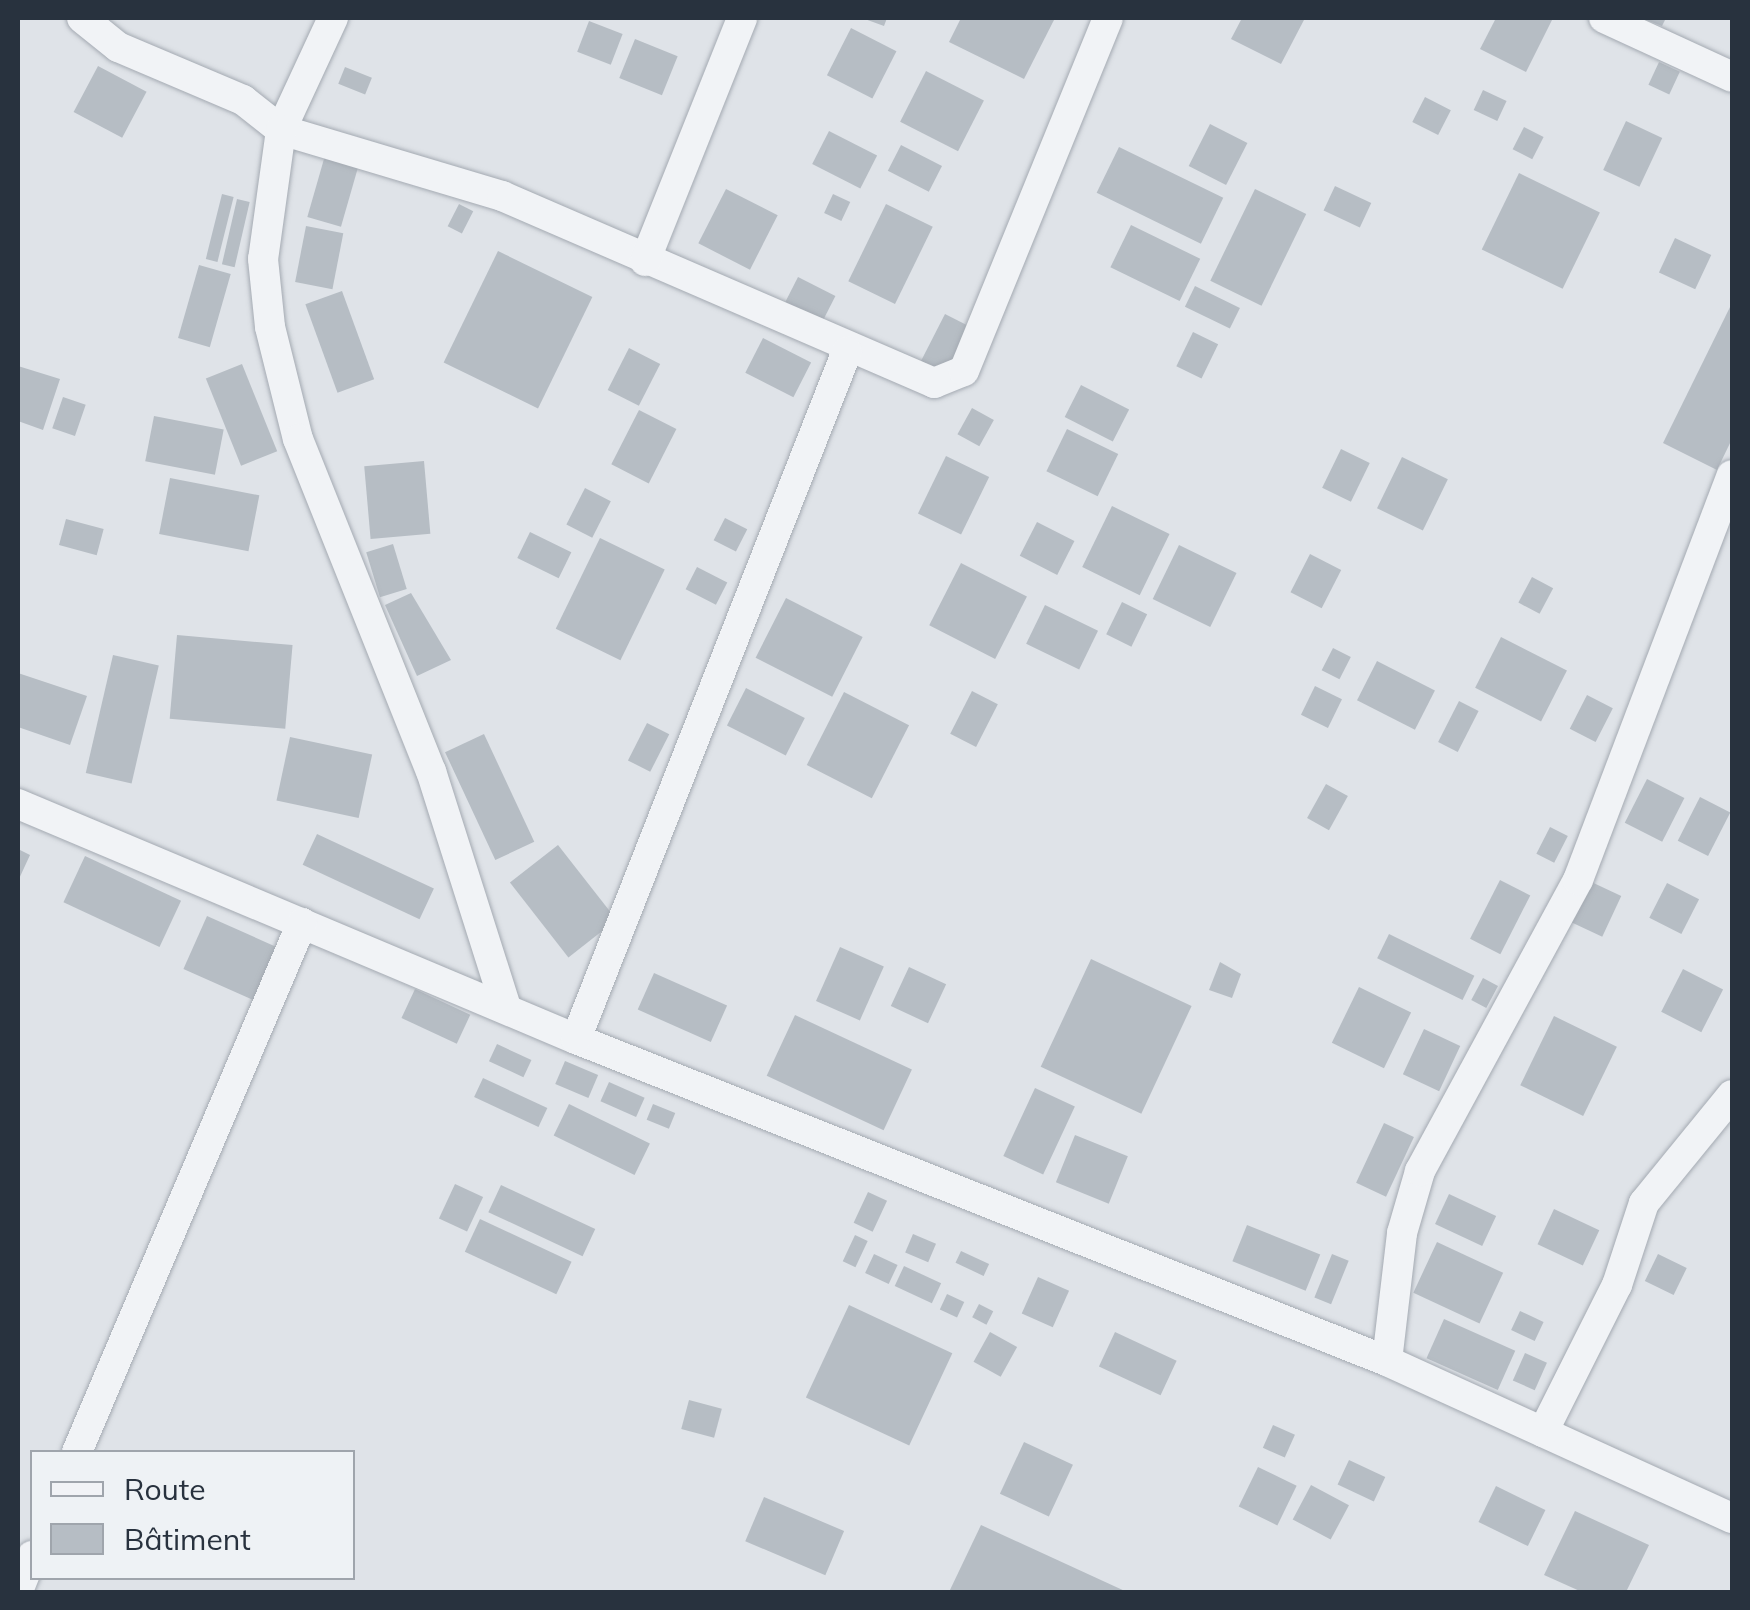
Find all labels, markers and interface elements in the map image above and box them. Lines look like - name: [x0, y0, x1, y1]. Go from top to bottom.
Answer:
- legend: [30, 1450, 355, 1580]
- text: Route: [124, 1470, 206, 1508]
- text: Bâtiment: [124, 1520, 251, 1558]

